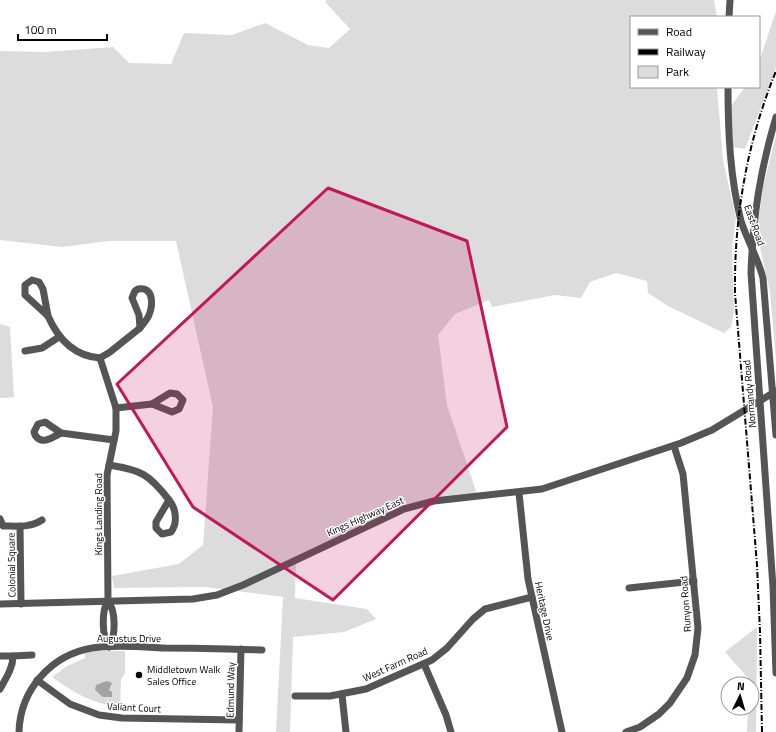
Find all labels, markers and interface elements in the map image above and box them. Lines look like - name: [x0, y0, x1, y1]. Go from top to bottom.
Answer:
- scale bar: [18, 16, 107, 42]
- legend: [630, 16, 760, 88]
- text: 100 m: [24, 20, 57, 39]
- text: Road: [666, 22, 692, 41]
- text: Railway: [666, 42, 706, 61]
- text: Park: [666, 62, 689, 81]
- street label: East Road: [740, 203, 769, 248]
- street label: Normandy Road: [739, 359, 760, 429]
- street label: Kings Landing Road: [91, 473, 106, 555]
- street label: Kings Highway East: [324, 493, 407, 540]
- street label: Colonial Square: [3, 533, 20, 597]
- street label: Runyon Road: [676, 576, 695, 632]
- street label: Heritage Drive: [531, 580, 558, 642]
- street label: Augustus Drive: [97, 631, 161, 646]
- street label: West Farm Road: [360, 643, 430, 685]
- place label: Middletown Walk Sales Office: [147, 662, 220, 689]
- street label: Edmund Way: [223, 662, 238, 718]
- marker: Middletown Walk Sales Office: [134, 670, 144, 680]
- north arrow: [720, 676, 760, 716]
- text: N: [736, 678, 745, 694]
- street label: Valiant Court: [107, 699, 162, 716]

